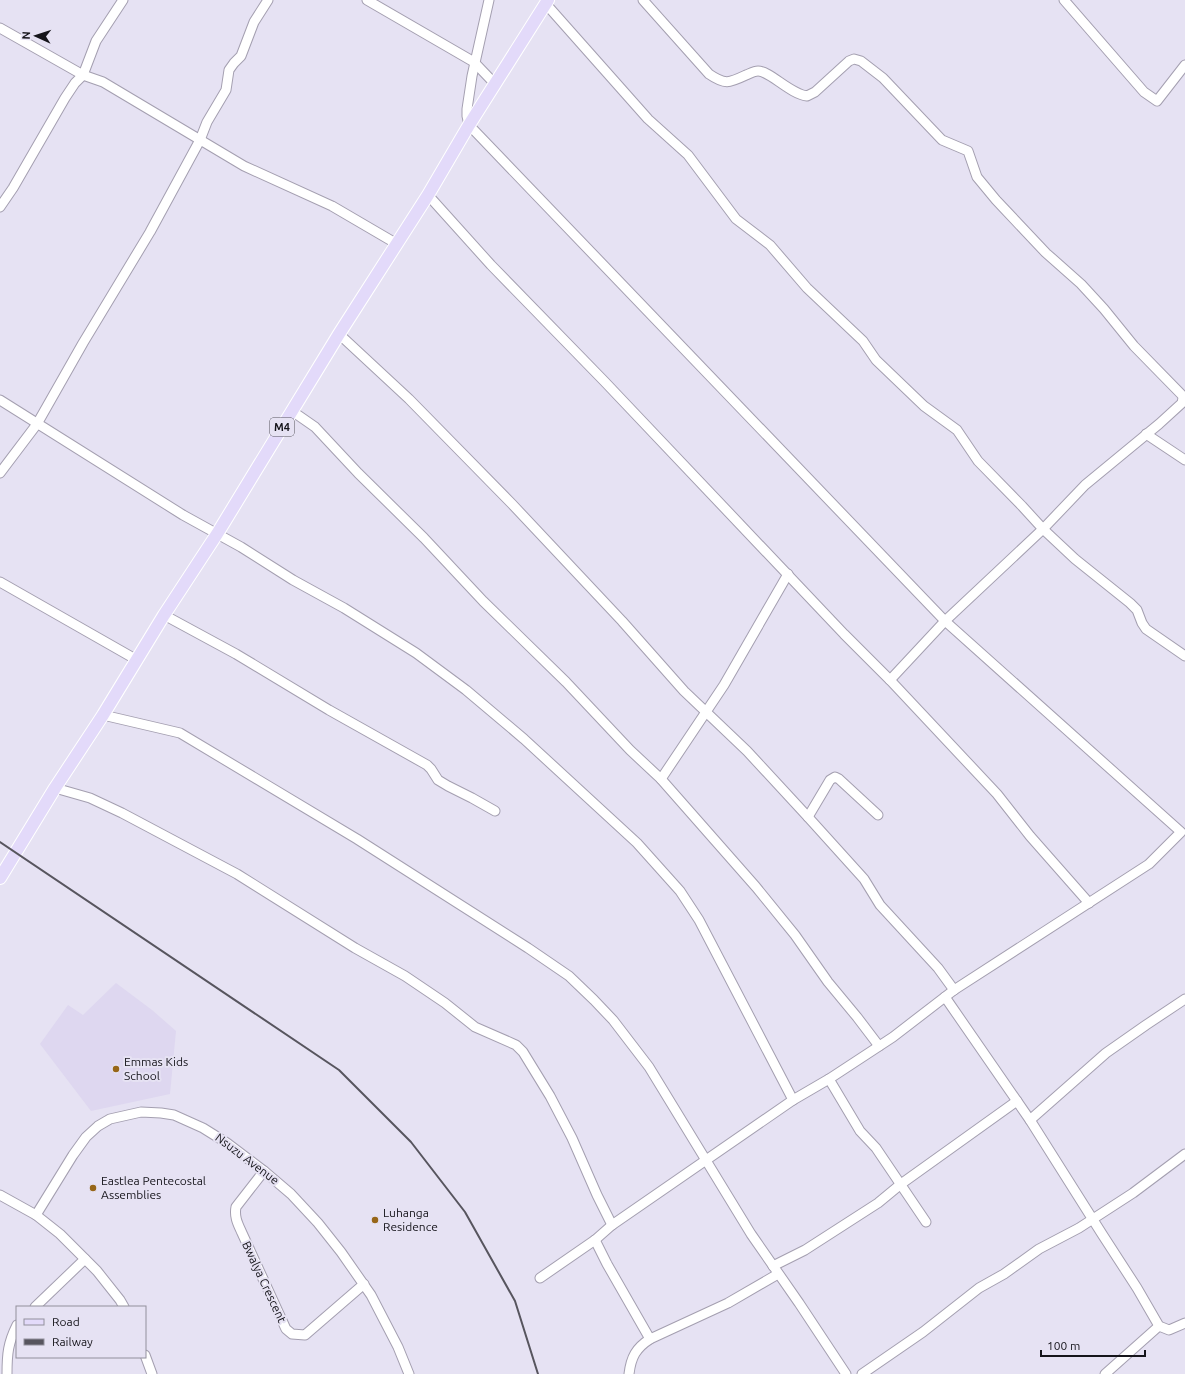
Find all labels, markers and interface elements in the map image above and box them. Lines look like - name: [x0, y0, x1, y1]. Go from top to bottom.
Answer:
- north arrow: [16, 16, 56, 56]
- text: N: [20, 31, 32, 40]
- road number: M4: [270, 418, 294, 436]
- place label: Emmas Kids School: [124, 1055, 188, 1082]
- marker: Emmas Kids School: [111, 1064, 121, 1074]
- street label: Nsuzu Avenue: [213, 1130, 282, 1187]
- place label: Eastlea Pentecostal Assemblies: [101, 1174, 206, 1201]
- marker: Eastlea Pentecostal Assemblies: [88, 1183, 98, 1193]
- place label: Luhanga Residence: [383, 1206, 438, 1233]
- marker: Luhanga Residence: [370, 1215, 380, 1225]
- street label: Bwalya Crescent: [240, 1239, 289, 1325]
- legend: [16, 1306, 146, 1358]
- text: Road: [52, 1315, 80, 1328]
- scale bar: [1041, 1332, 1145, 1358]
- text: Railway: [52, 1335, 93, 1348]
- text: 100 m: [1047, 1339, 1080, 1352]

